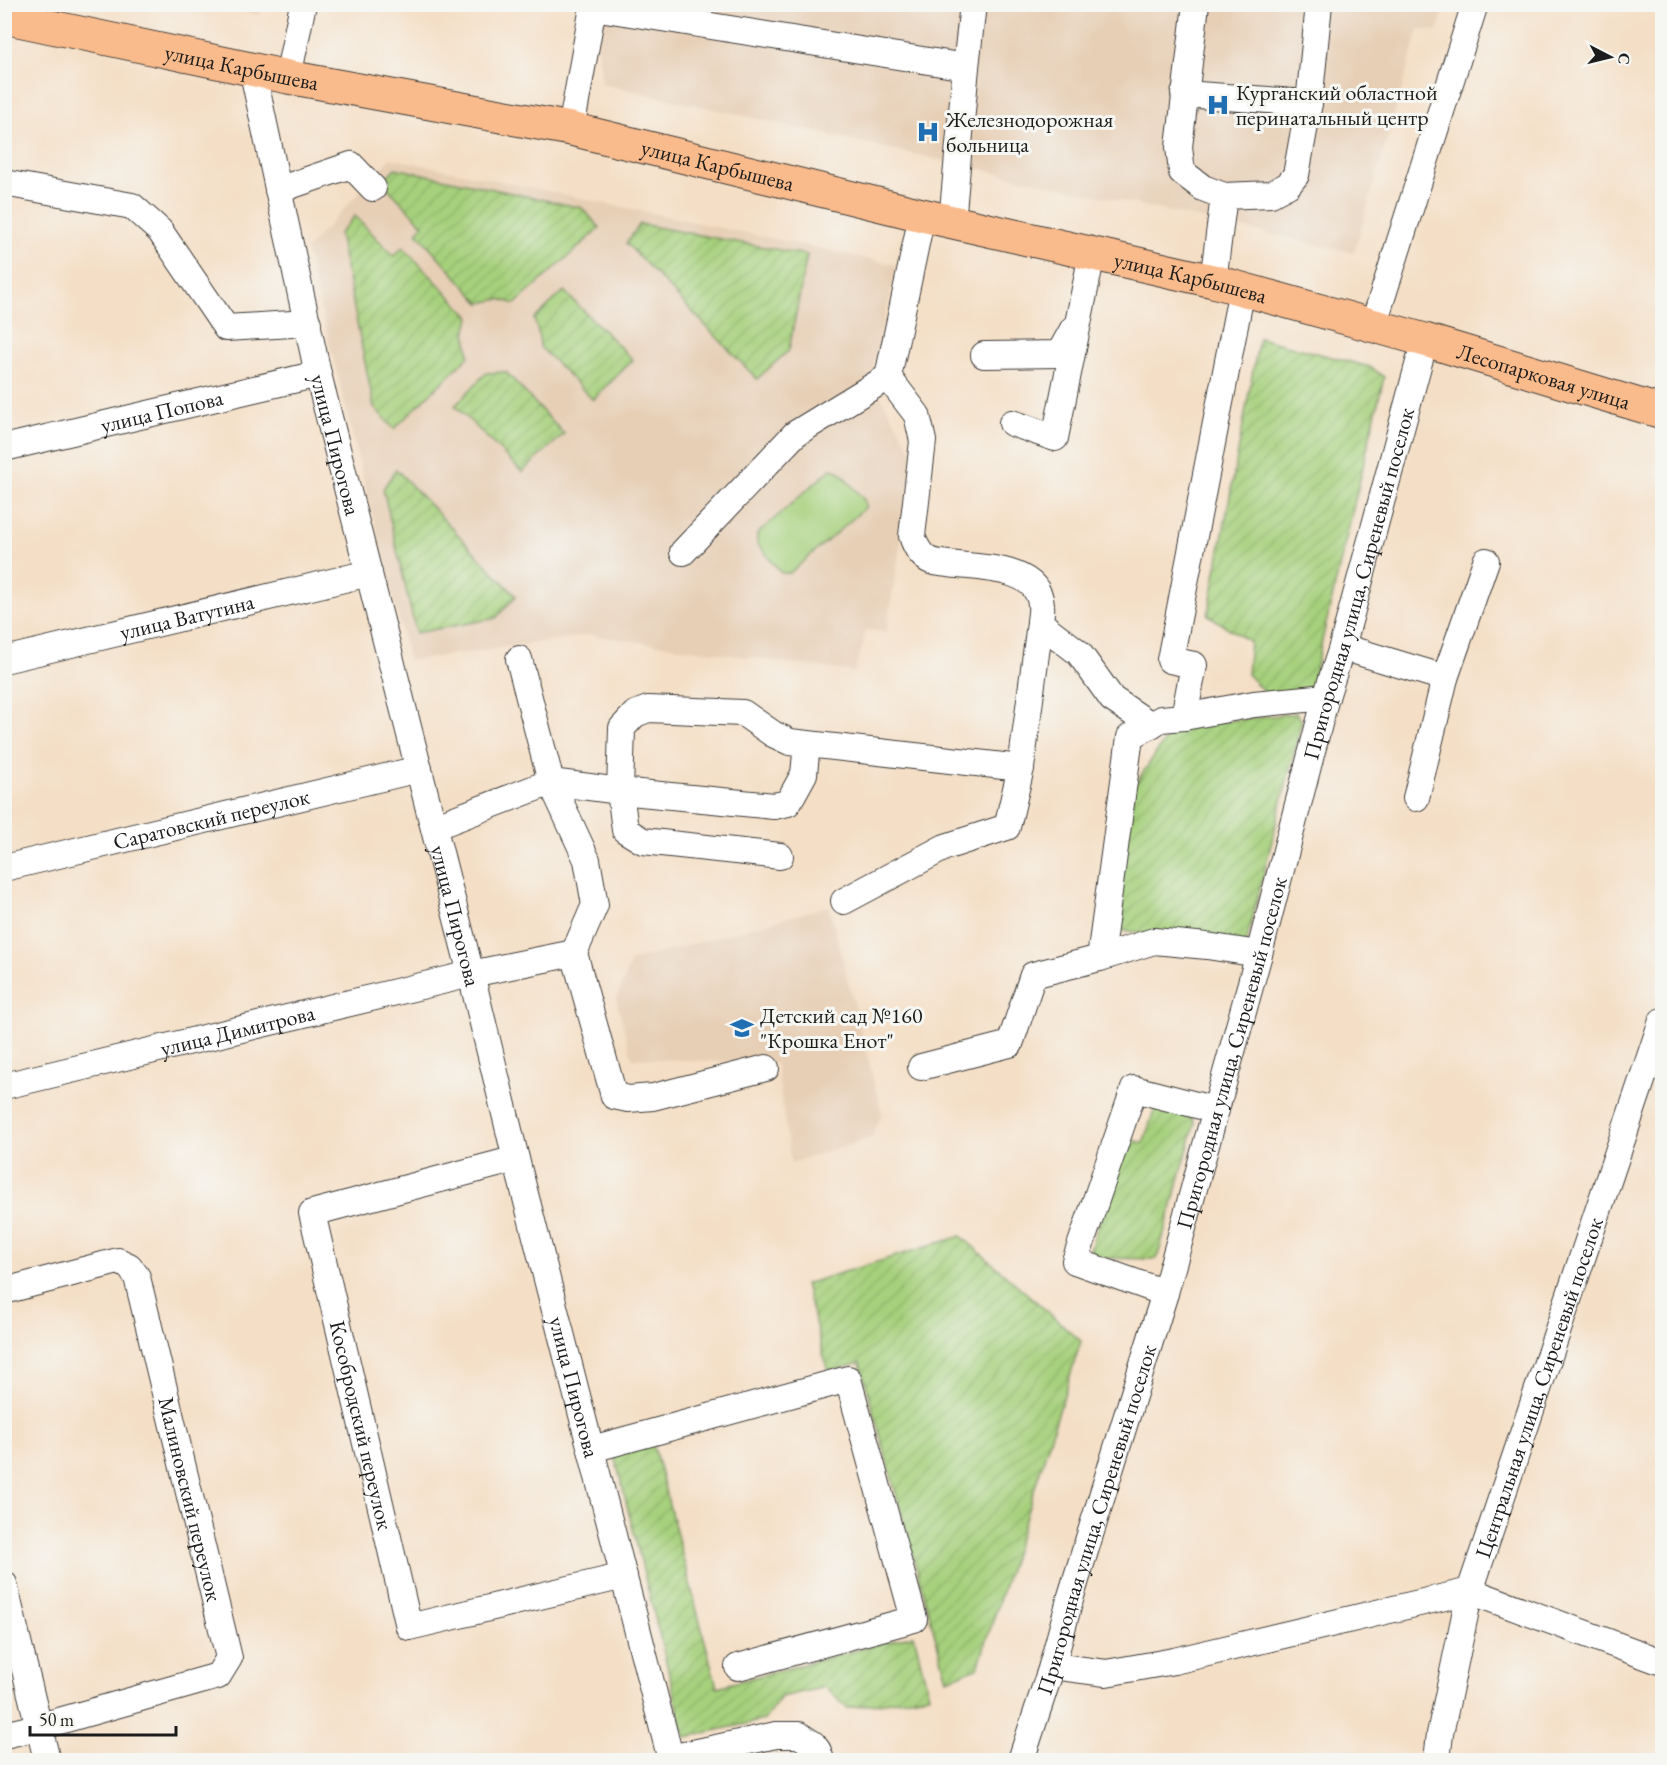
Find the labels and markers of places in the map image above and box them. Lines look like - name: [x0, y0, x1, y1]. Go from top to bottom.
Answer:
- place label: Курганский областной перинатальный центр: [1236, 78, 1438, 132]
- hospital icon: Курганский областной перинатальный центр: [1205, 92, 1231, 118]
- place label: Железнодорожная больница: [945, 105, 1113, 159]
- hospital icon: Железнодорожная больница: [915, 119, 941, 145]
- place label: Детский сад №160 "Крошка Енот": [760, 1001, 923, 1055]
- school or university icon: Детский сад №160 "Крошка Енот": [729, 1015, 755, 1041]

